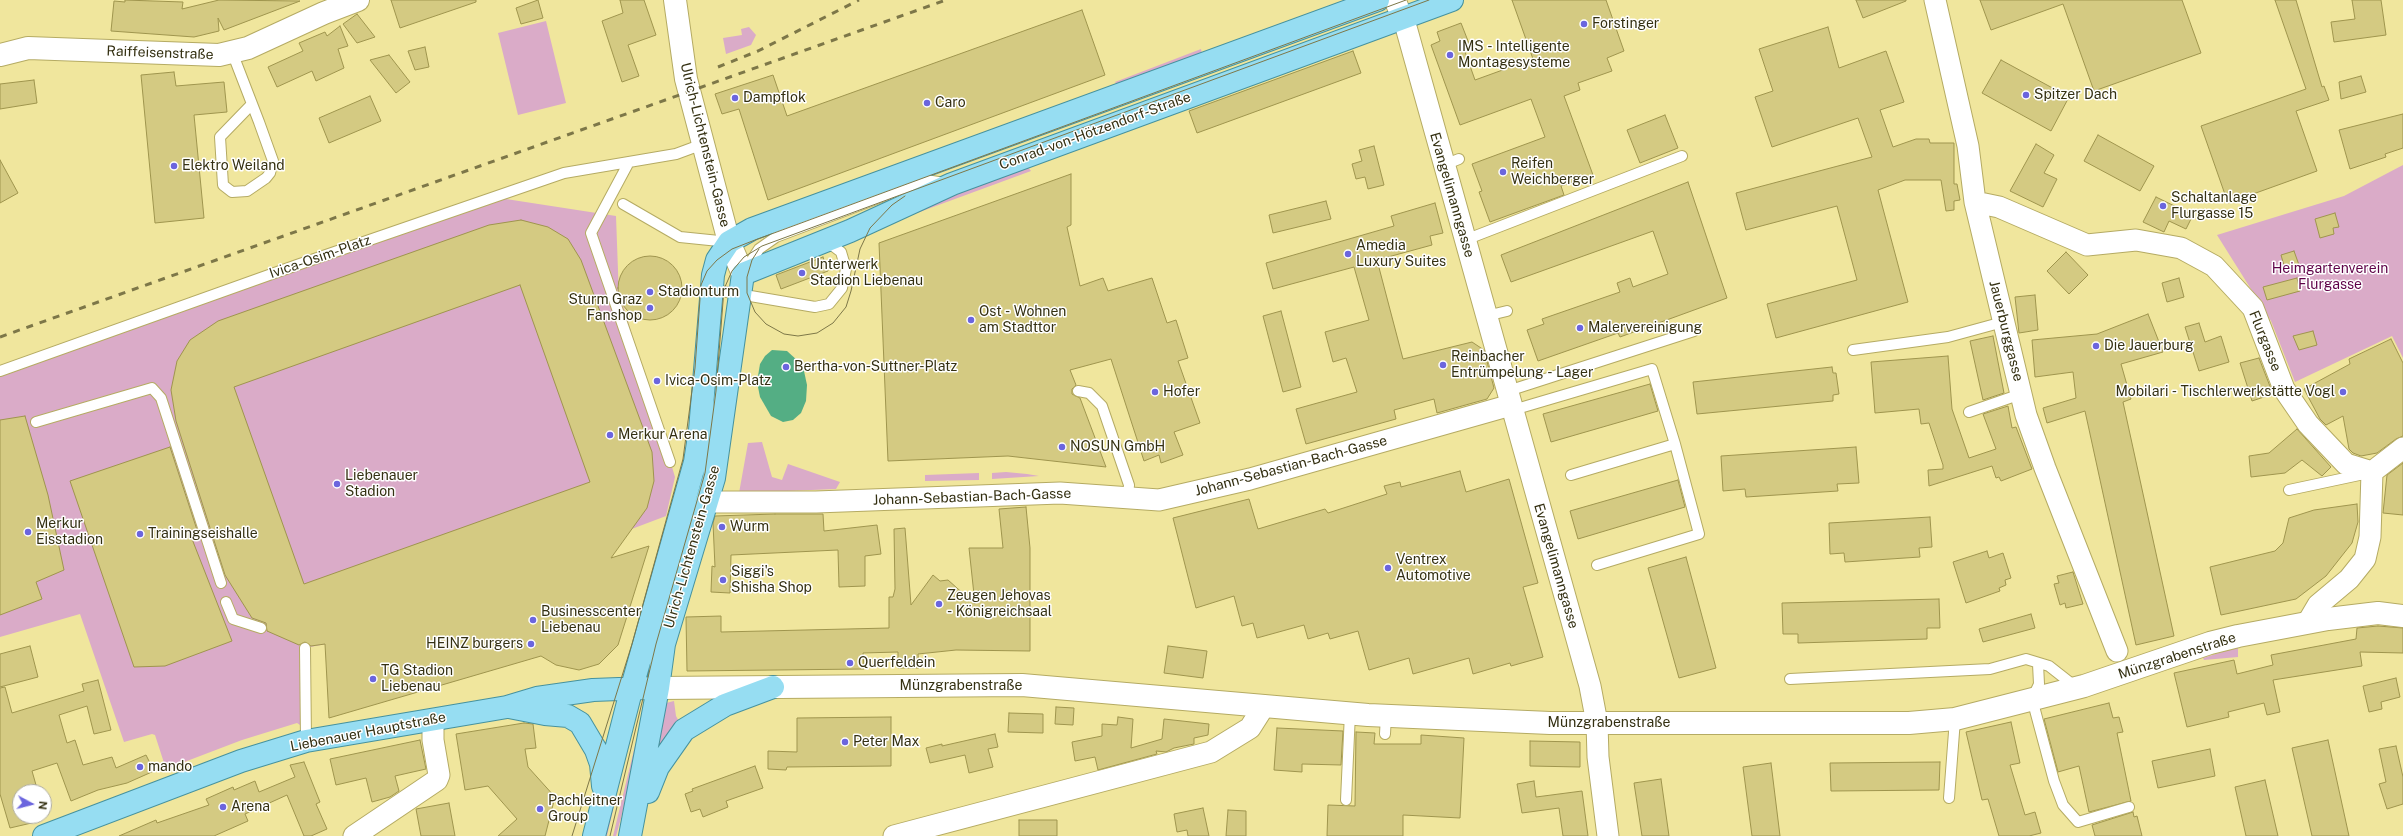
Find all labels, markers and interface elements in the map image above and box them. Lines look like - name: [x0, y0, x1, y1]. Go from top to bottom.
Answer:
- place label: Forstinger: [1592, 16, 1659, 32]
- marker: Forstinger: [1579, 19, 1589, 29]
- place label: IMS - Intelligente Montagesysteme: [1458, 39, 1570, 72]
- street label: Raiffeisenstraße: [106, 43, 214, 63]
- marker: IMS - Intelligente Montagesysteme: [1445, 50, 1455, 60]
- street label: Ulrich-Lichtenstein-Gasse: [676, 61, 734, 229]
- place label: Spitzer Dach: [2034, 87, 2117, 103]
- street label: Conrad-von-Hötzendorf-Straße: [997, 88, 1193, 174]
- place label: Dampflok: [743, 90, 806, 106]
- marker: Spitzer Dach: [2021, 90, 2031, 100]
- marker: Dampflok: [730, 93, 740, 103]
- place label: Caro: [935, 95, 966, 111]
- marker: Caro: [922, 98, 932, 108]
- street label: Evangelimanngasse: [1426, 130, 1478, 260]
- place label: Reifen Weichberger: [1511, 156, 1594, 188]
- place label: Elektro Weiland: [182, 158, 285, 174]
- marker: Elektro Weiland: [169, 161, 179, 171]
- marker: Reifen Weichberger: [1498, 167, 1508, 177]
- place label: Schaltanlage Flurgasse 15: [2171, 190, 2257, 222]
- marker: Schaltanlage Flurgasse 15: [2158, 201, 2168, 211]
- street label: Ivica-Osim-Platz: [267, 232, 373, 282]
- place label: Amedia Luxury Suites: [1356, 238, 1446, 270]
- marker: Amedia Luxury Suites: [1343, 249, 1353, 259]
- place label: Unterwerk Stadion Liebenau: [810, 257, 923, 290]
- park label: Heimgartenverein Flurgasse: [2272, 261, 2388, 294]
- marker: Unterwerk Stadion Liebenau: [797, 268, 807, 278]
- street label: Jauerburggasse: [1985, 279, 2027, 383]
- place label: Stadionturm: [658, 284, 739, 300]
- marker: Stadionturm: [645, 287, 655, 297]
- place label: Sturm Graz Fanshop: [568, 292, 642, 324]
- marker: Sturm Graz Fanshop: [645, 303, 655, 313]
- place label: Ost - Wohnen am Stadttor: [979, 304, 1066, 336]
- street label: Flurgasse: [2245, 308, 2285, 374]
- marker: Ost - Wohnen am Stadttor: [966, 315, 976, 325]
- place label: Malervereinigung: [1588, 320, 1702, 336]
- marker: Malervereinigung: [1575, 323, 1585, 333]
- place label: Die Jauerburg: [2104, 338, 2194, 354]
- marker: Die Jauerburg: [2091, 341, 2101, 351]
- place label: Reinbacher Entrümpelung - Lager: [1451, 349, 1593, 382]
- place label: Bertha-von-Suttner-Platz: [794, 359, 957, 375]
- marker: Reinbacher Entrümpelung - Lager: [1438, 360, 1448, 370]
- marker: Bertha-von-Suttner-Platz: [781, 362, 791, 372]
- place label: Ivica-Osim-Platz: [665, 373, 771, 389]
- marker: Ivica-Osim-Platz: [652, 376, 662, 386]
- place label: Hofer: [1163, 384, 1200, 400]
- place label: Mobilari - Tischlerwerkstätte Vogl: [2115, 384, 2335, 400]
- marker: Hofer: [1150, 387, 1160, 397]
- marker: Mobilari - Tischlerwerkstätte Vogl: [2338, 387, 2348, 397]
- place label: Merkur Arena: [618, 427, 708, 443]
- marker: Merkur Arena: [605, 430, 615, 440]
- street label: Johann-Sebastian-Bach-Gasse: [1193, 432, 1389, 500]
- place label: NOSUN GmbH: [1070, 439, 1165, 455]
- marker: NOSUN GmbH: [1057, 442, 1067, 452]
- street label: Ulrich-Lichtenstein-Gasse: [661, 464, 723, 630]
- place label: Liebenauer Stadion: [345, 468, 418, 500]
- marker: Liebenauer Stadion: [332, 479, 342, 489]
- street label: Johann-Sebastian-Bach-Gasse: [873, 485, 1071, 509]
- street label: Evangelimanngasse: [1530, 501, 1582, 631]
- place label: Merkur Eisstadion: [36, 516, 103, 548]
- place label: Wurm: [730, 519, 769, 535]
- marker: Wurm: [717, 522, 727, 532]
- place label: Trainingseishalle: [148, 526, 258, 542]
- marker: Merkur Eisstadion: [23, 527, 33, 537]
- marker: Trainingseishalle: [135, 529, 145, 539]
- place label: Ventrex Automotive: [1396, 552, 1471, 584]
- marker: Ventrex Automotive: [1383, 563, 1393, 573]
- place label: Siggi's Shisha Shop: [731, 564, 812, 596]
- marker: Siggi's Shisha Shop: [718, 575, 728, 585]
- place label: Zeugen Jehovas - Königreichsaal: [947, 588, 1052, 620]
- marker: Zeugen Jehovas - Königreichsaal: [934, 599, 944, 609]
- place label: Businesscenter Liebenau: [541, 604, 641, 636]
- marker: Businesscenter Liebenau: [528, 615, 538, 625]
- street label: Münzgrabenstraße: [2116, 629, 2238, 683]
- place label: HEINZ burgers: [426, 636, 523, 652]
- marker: HEINZ burgers: [526, 639, 536, 649]
- place label: Querfeldein: [858, 655, 935, 671]
- marker: Querfeldein: [845, 658, 855, 668]
- place label: TG Stadion Liebenau: [381, 663, 453, 696]
- marker: TG Stadion Liebenau: [368, 674, 378, 684]
- street label: Münzgrabenstraße: [900, 678, 1022, 694]
- street label: Liebenauer Hauptstraße: [289, 709, 447, 755]
- street label: Münzgrabenstraße: [1548, 715, 1670, 731]
- place label: Peter Max: [853, 734, 919, 750]
- marker: Peter Max: [840, 737, 850, 747]
- place label: mando: [148, 759, 192, 775]
- marker: mando: [135, 762, 145, 772]
- north arrow: [12, 784, 52, 824]
- place label: Pachleitner Group: [548, 793, 622, 826]
- place label: Arena: [231, 799, 270, 815]
- text: N: [36, 800, 49, 810]
- marker: Arena: [218, 802, 228, 812]
- marker: Pachleitner Group: [535, 804, 545, 814]

